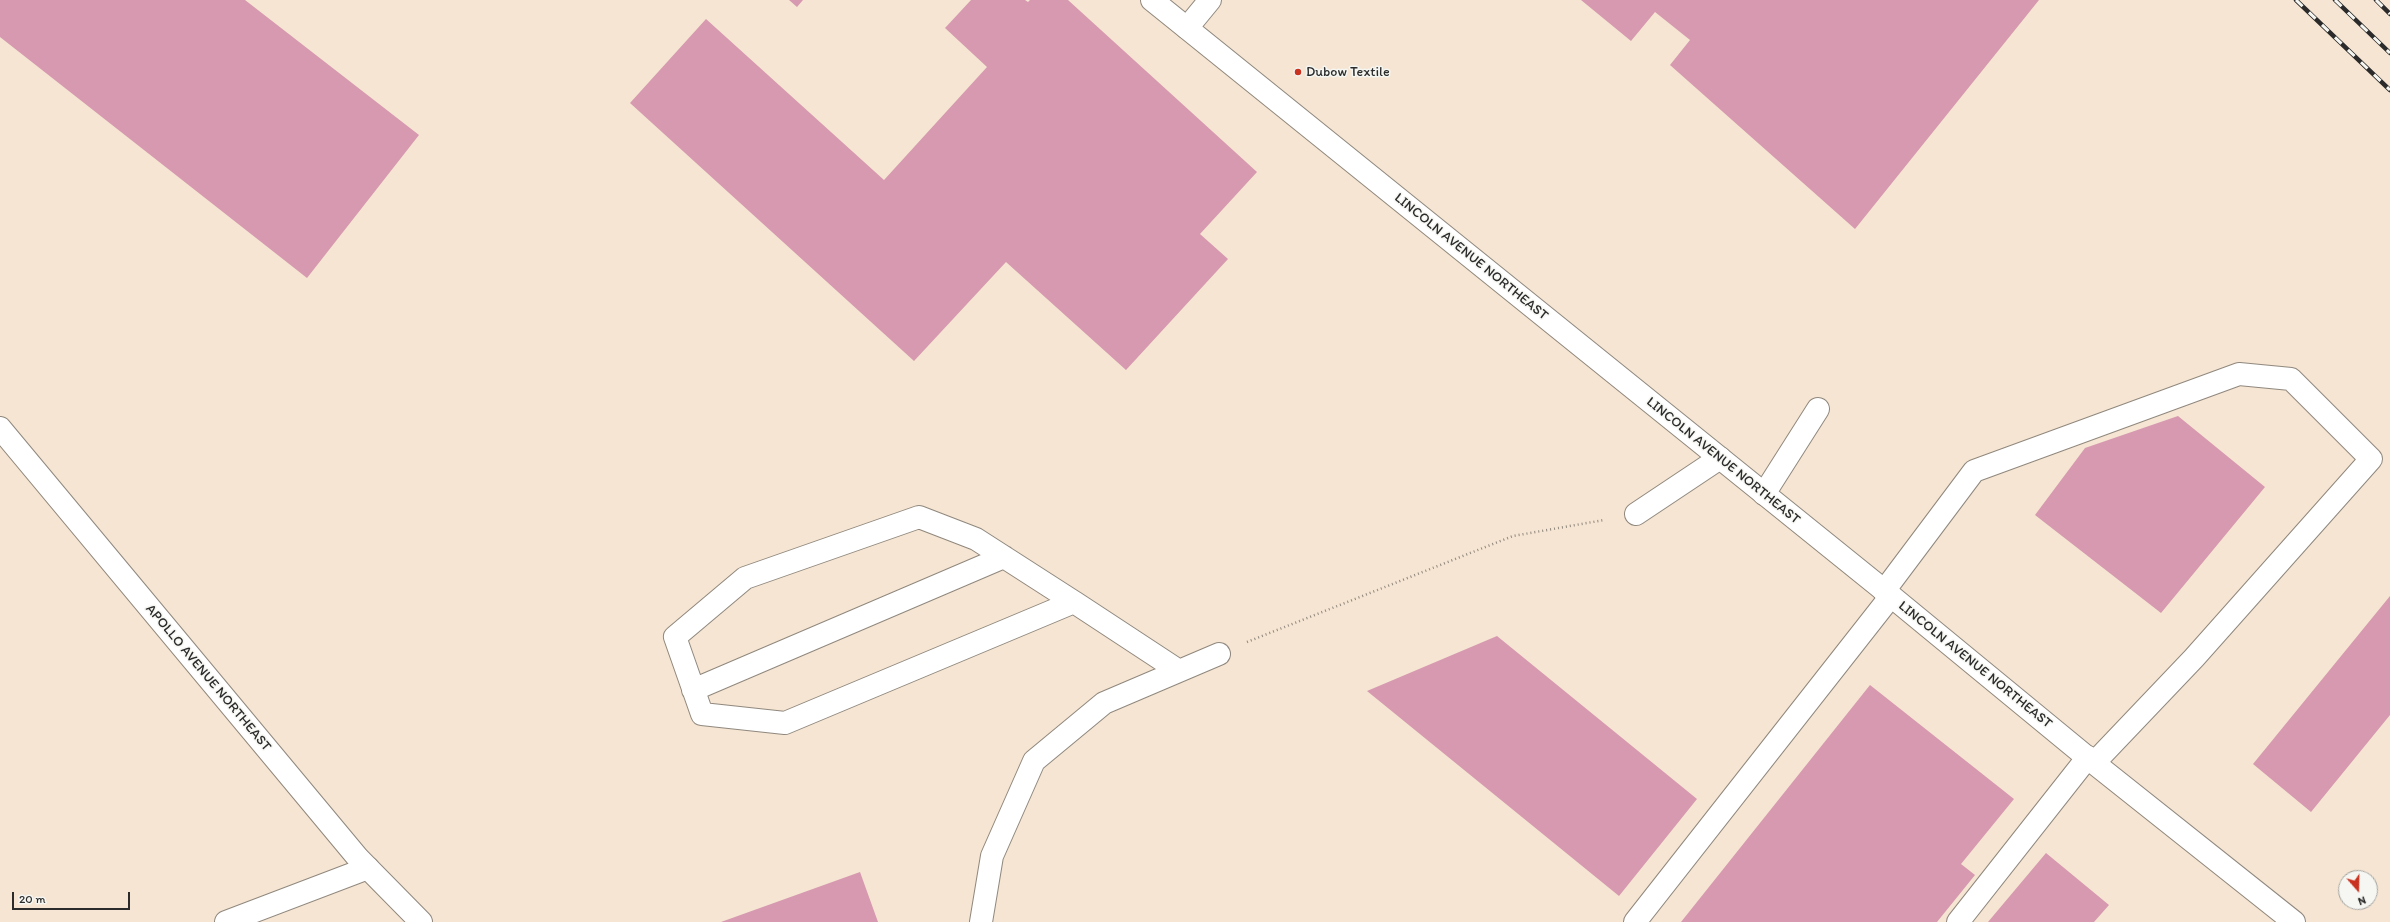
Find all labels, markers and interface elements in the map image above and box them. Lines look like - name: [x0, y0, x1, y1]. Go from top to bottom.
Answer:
- place label: Dubow Textile: [1306, 64, 1390, 80]
- marker: Dubow Textile: [1293, 67, 1303, 77]
- street label: LINCOLN AVENUE NORTHEAST: [1391, 190, 1551, 324]
- street label: LINCOLN AVENUE NORTHEAST: [1643, 394, 1803, 528]
- street label: LINCOLN AVENUE NORTHEAST: [1895, 598, 2055, 732]
- street label: APOLLO AVENUE NORTHEAST: [141, 601, 275, 755]
- north arrow: [2338, 870, 2378, 910]
- scale bar: [14, 884, 132, 910]
- text: 20 m: [19, 892, 46, 906]
- text: N: [2356, 893, 2368, 908]

